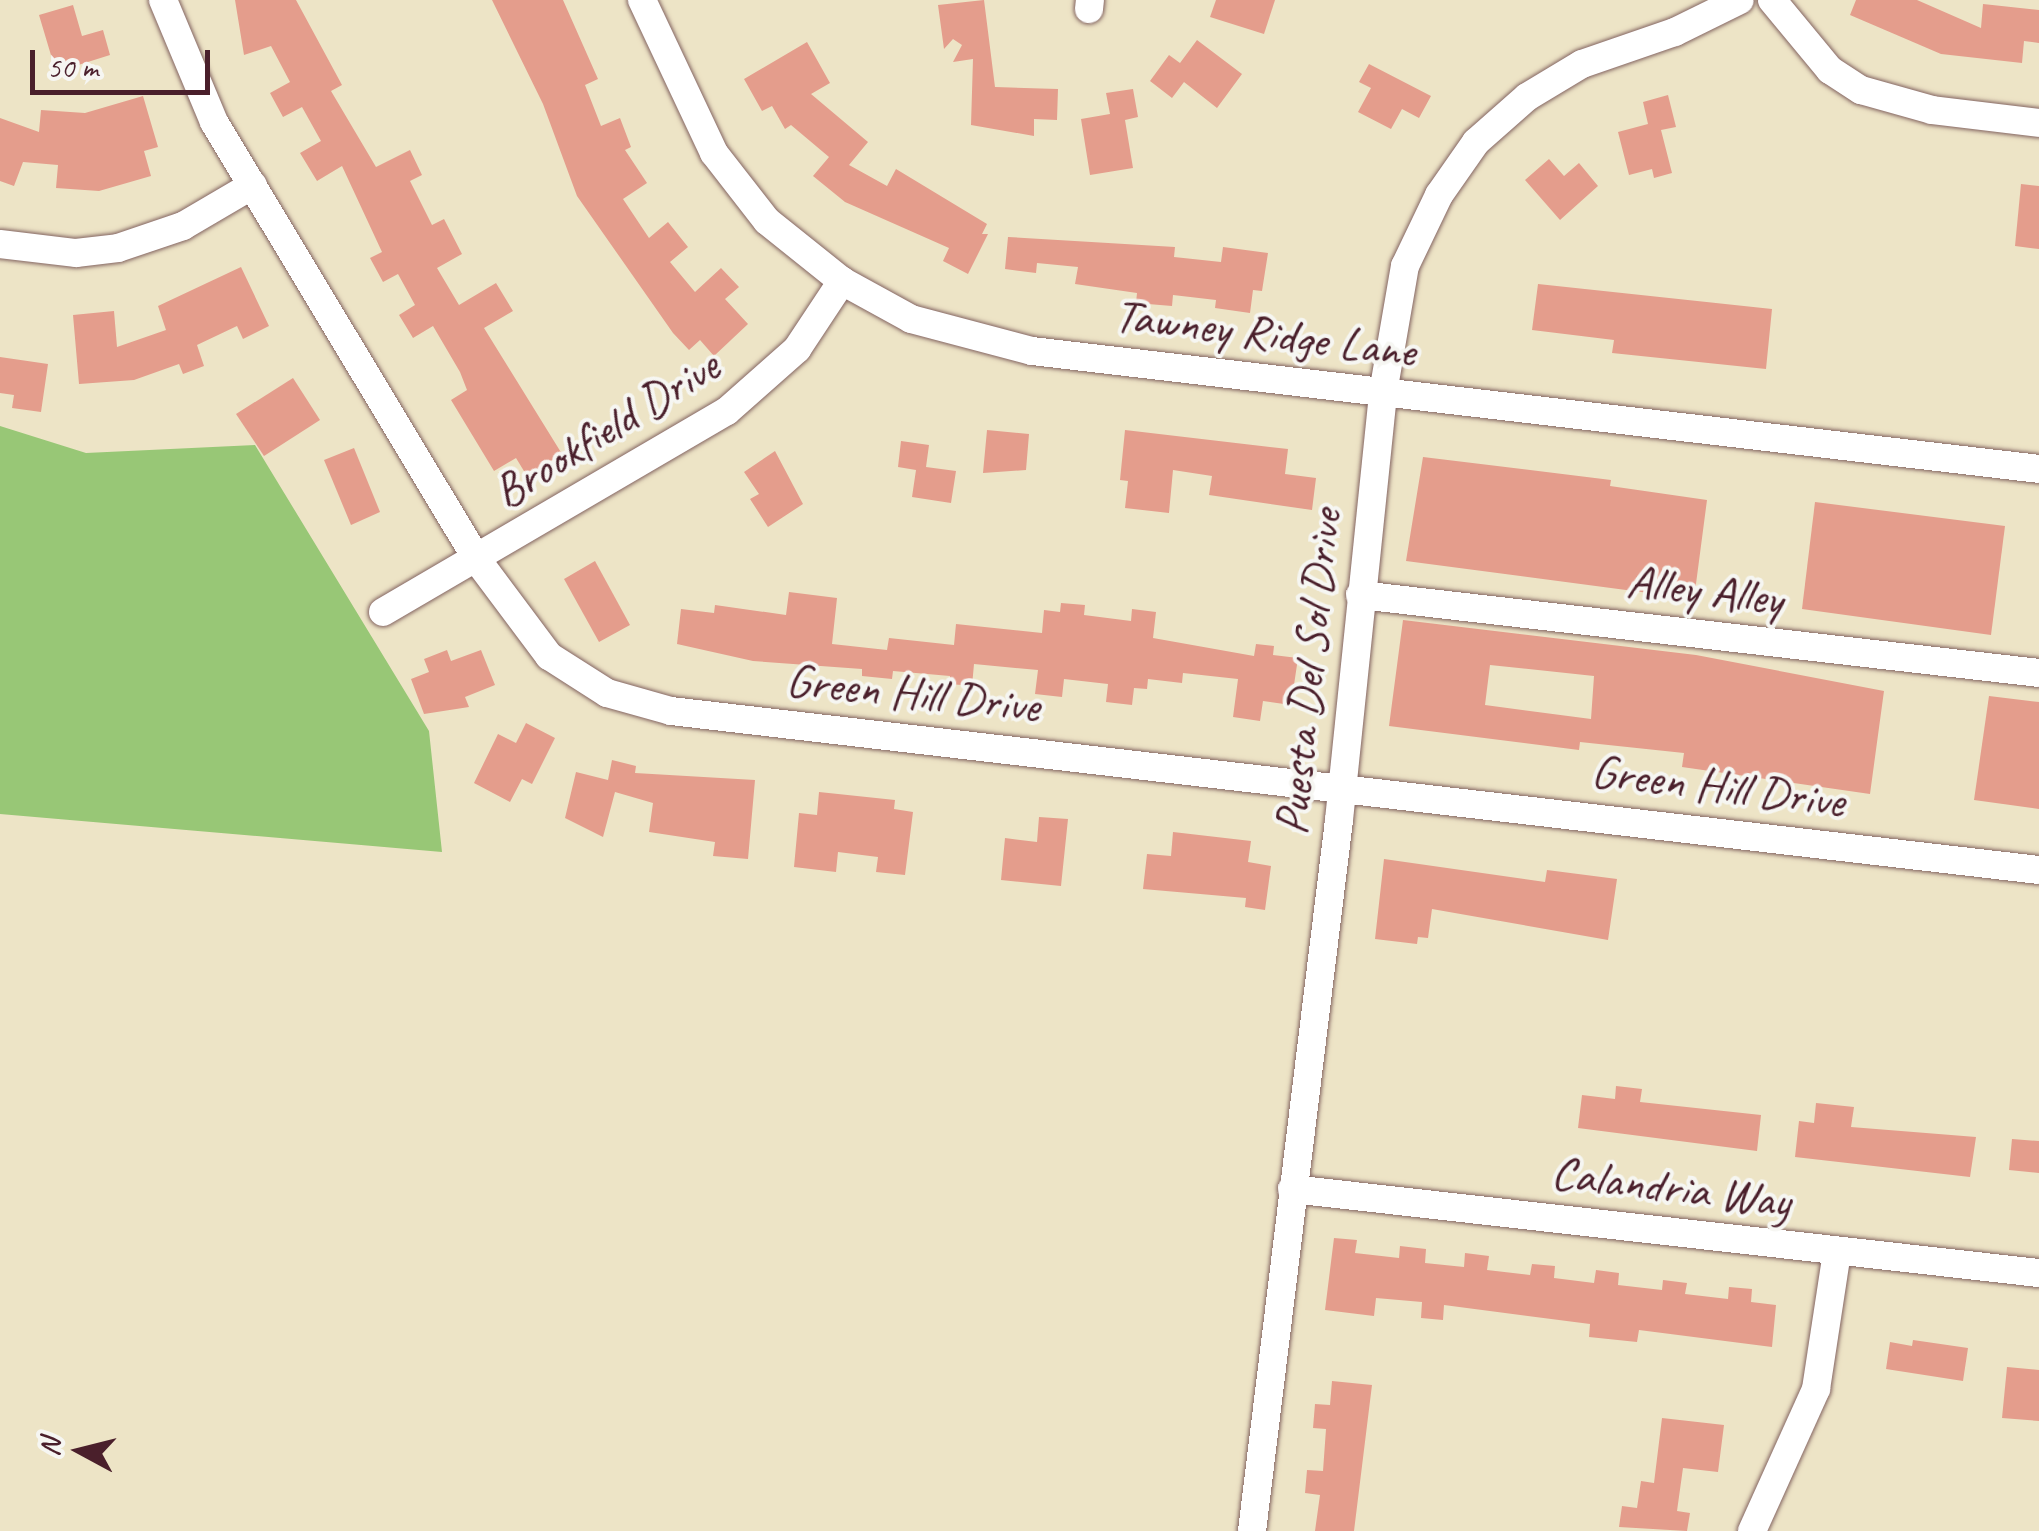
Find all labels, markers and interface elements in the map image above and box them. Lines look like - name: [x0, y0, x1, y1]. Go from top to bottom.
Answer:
- scale bar: [35, 30, 215, 92]
- text: 50 m: [47, 48, 98, 86]
- street label: Tawney Ridge Lane: [1110, 286, 1420, 380]
- street label: Brookfield Drive: [482, 337, 730, 521]
- street label: Puesta Del Sol Drive: [1262, 506, 1354, 838]
- street label: Alley Alley: [1624, 552, 1786, 628]
- street label: Green Hill Drive: [783, 651, 1043, 735]
- street label: Green Hill Drive: [1588, 742, 1848, 830]
- street label: Calandria Way: [1548, 1144, 1794, 1230]
- north arrow: [30, 1401, 130, 1501]
- text: N: [31, 1437, 68, 1458]

